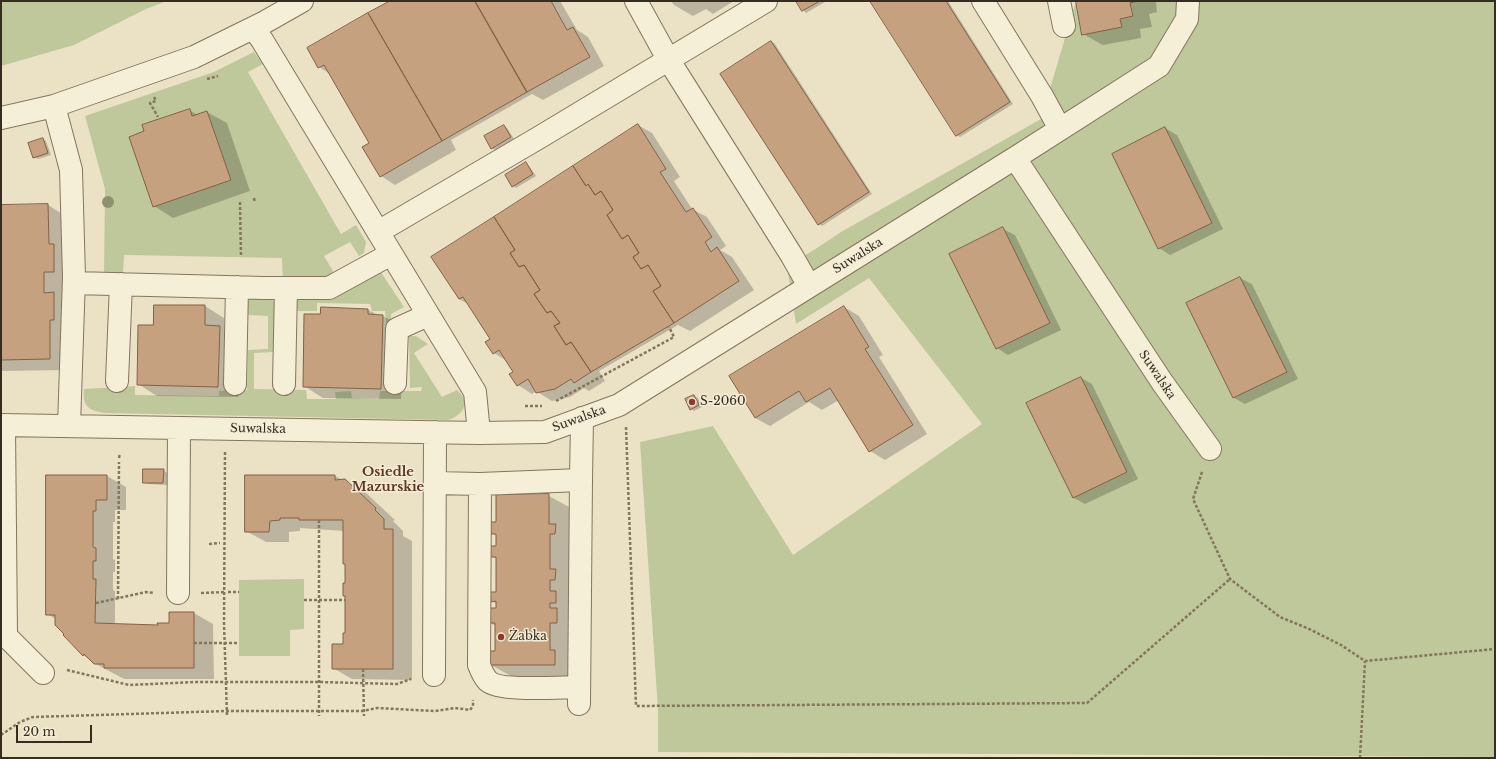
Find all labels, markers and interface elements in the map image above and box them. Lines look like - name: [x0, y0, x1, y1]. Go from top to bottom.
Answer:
- street label: Suwalska: [830, 235, 886, 277]
- street label: Suwalska: [1135, 348, 1179, 402]
- place label: S-2060: [700, 395, 746, 409]
- marker: S-2060: [687, 397, 697, 407]
- street label: Suwalska: [550, 403, 608, 435]
- street label: Suwalska: [230, 421, 286, 437]
- district label: Osiedle Mazurskie: [352, 464, 424, 495]
- place label: Żabka: [509, 630, 547, 644]
- marker: Żabka: [496, 632, 506, 642]
- scale bar: [18, 717, 94, 743]
- text: 20 m: [23, 724, 55, 739]

